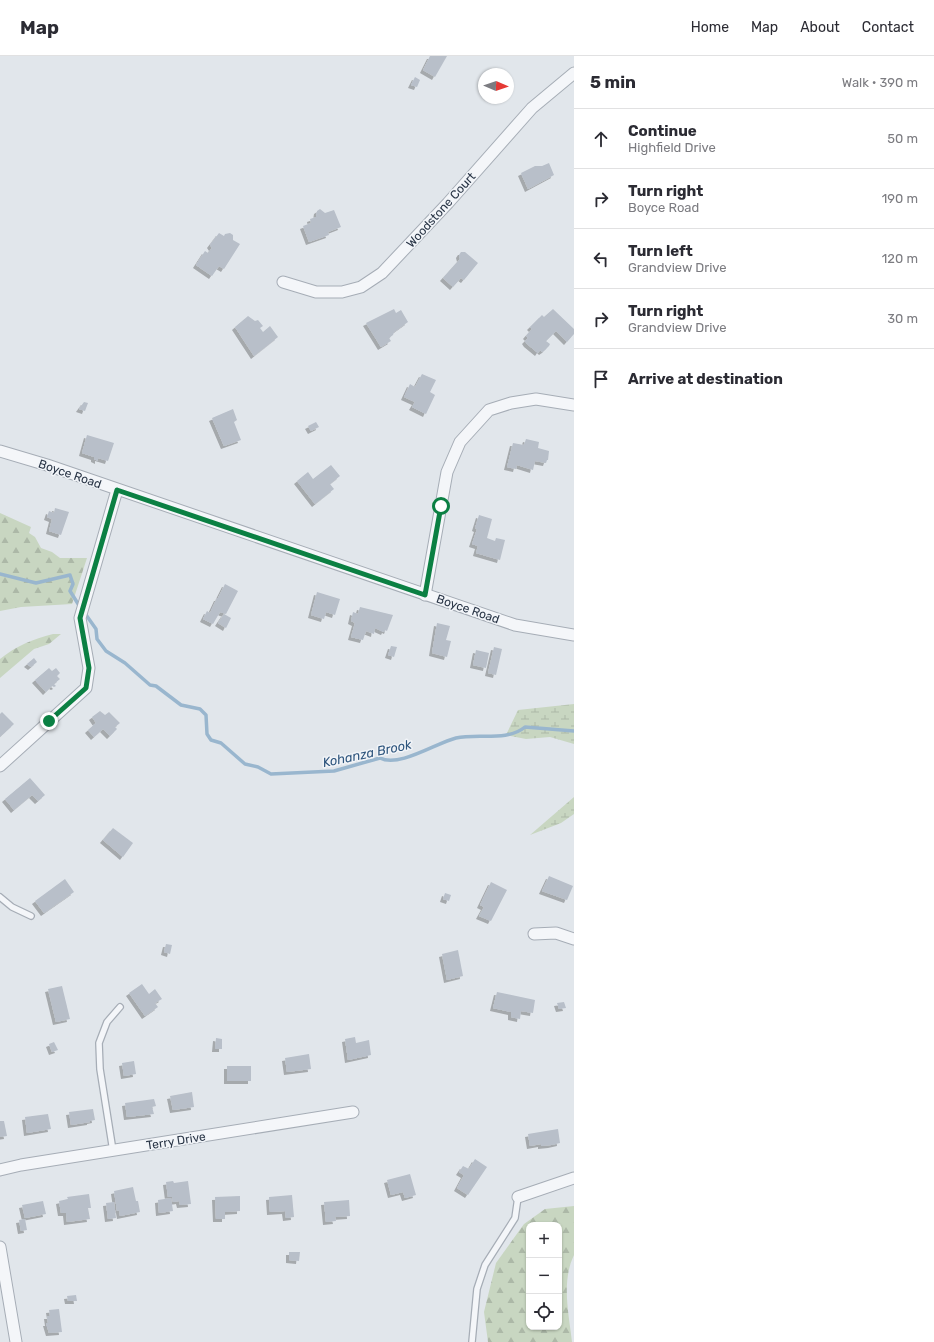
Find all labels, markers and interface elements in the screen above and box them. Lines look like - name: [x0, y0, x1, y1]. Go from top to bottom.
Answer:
- text: Map: [20, 16, 59, 39]
- text: Home: [691, 19, 729, 36]
- text: Map: [751, 19, 778, 36]
- text: About: [800, 19, 840, 36]
- text: Contact: [862, 19, 914, 36]
- north arrow: [478, 68, 514, 104]
- text: 5 min: [590, 72, 636, 92]
- text: Walk · 390 m: [842, 75, 918, 90]
- text: Continue: [628, 122, 697, 140]
- icon: ahead: [590, 128, 612, 150]
- text: 50 m: [887, 131, 918, 146]
- text: Highfield Drive: [628, 140, 716, 155]
- street label: Woodstone Court: [404, 169, 479, 250]
- text: Turn right: [628, 182, 703, 200]
- icon: right: [590, 188, 612, 210]
- text: 190 m: [882, 191, 918, 206]
- text: Boyce Road: [628, 200, 699, 215]
- text: Turn left: [628, 242, 693, 260]
- icon: left: [590, 248, 612, 270]
- text: 120 m: [882, 251, 918, 266]
- text: Grandview Drive: [628, 260, 727, 275]
- text: Turn right: [628, 302, 703, 320]
- icon: right: [590, 308, 612, 330]
- text: 30 m: [887, 311, 918, 326]
- text: Grandview Drive: [628, 320, 727, 335]
- icon: arrive: [590, 368, 612, 390]
- text: Arrive at destination: [628, 370, 783, 388]
- street label: Boyce Road: [37, 457, 103, 491]
- route start: [432, 497, 450, 515]
- street label: Boyce Road: [435, 592, 501, 626]
- route end: [40, 712, 58, 730]
- water label: Kohanza Brook: [321, 737, 413, 770]
- street label: Terry Drive: [145, 1129, 207, 1153]
- map controls: [526, 1222, 562, 1330]
- button: +: [526, 1222, 562, 1258]
- button: −: [526, 1258, 562, 1294]
- button: locate: [526, 1294, 562, 1330]

